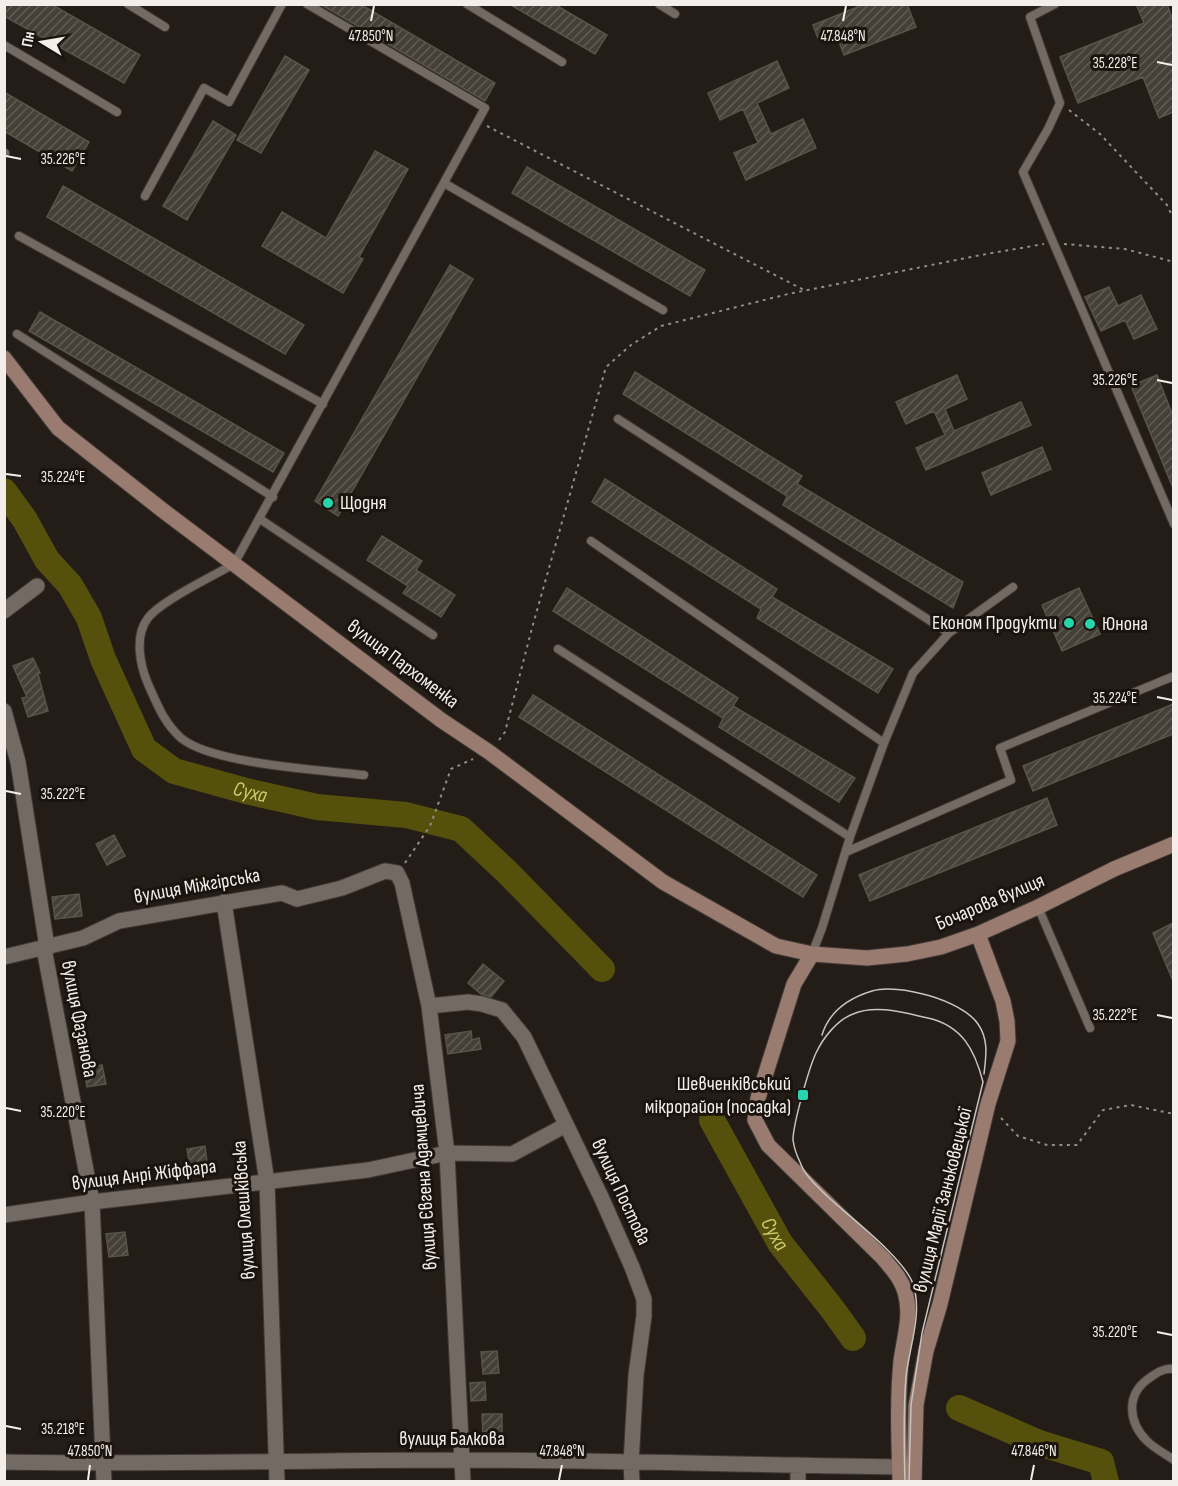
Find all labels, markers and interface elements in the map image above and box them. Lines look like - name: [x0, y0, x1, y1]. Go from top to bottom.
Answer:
- north arrow: [12, 12, 72, 72]
- text: 47.850°N: [349, 27, 393, 46]
- text: 47.848°N: [820, 27, 866, 46]
- text: Пн: [18, 30, 40, 49]
- text: 35.228°E: [1093, 54, 1137, 73]
- text: 35.226°E: [40, 150, 86, 169]
- text: 35.226°E: [1092, 371, 1138, 390]
- text: 35.224°E: [41, 468, 85, 487]
- place label: Щодня: [340, 491, 387, 515]
- marker: Щодня: [321, 496, 335, 510]
- place label: Економ Продукти: [932, 611, 1057, 635]
- place label: Юнона: [1102, 612, 1148, 636]
- street label: вулиця Пархоменка: [343, 614, 463, 714]
- marker: Економ Продукти: [1062, 616, 1076, 630]
- marker: Юнона: [1083, 617, 1097, 631]
- text: 35.224°E: [1093, 689, 1137, 708]
- water label: Суха: [231, 776, 270, 808]
- text: 35.222°E: [41, 785, 85, 804]
- street label: вулиця Міжгірська: [132, 863, 262, 909]
- street label: Бочарова вулиця: [932, 868, 1048, 936]
- street label: вулиця Фазанова: [56, 959, 102, 1079]
- text: 35.222°E: [1093, 1006, 1137, 1025]
- place label: Шевченківський мікрорайон (посадка): [645, 1072, 791, 1119]
- street label: вулиця Євгена Адамцевича: [406, 1083, 442, 1271]
- marker: Шевченківський мікрорайон (посадка): [796, 1088, 810, 1102]
- text: 35.220°E: [40, 1103, 86, 1122]
- street label: вулиця Марії Заньковецької: [908, 1104, 978, 1295]
- street label: вулиця Постова: [586, 1135, 656, 1249]
- street label: вулиця Олешківська: [227, 1140, 261, 1280]
- street label: вулиця Анрі Жіффара: [70, 1154, 218, 1196]
- water label: Суха: [756, 1213, 794, 1256]
- text: 35.220°E: [1092, 1323, 1138, 1342]
- text: 35.218°E: [41, 1420, 85, 1439]
- street label: вулиця Балкова: [399, 1427, 505, 1451]
- text: 47.850°N: [68, 1442, 112, 1461]
- text: 47.848°N: [539, 1442, 585, 1461]
- text: 47.846°N: [1011, 1442, 1057, 1461]

